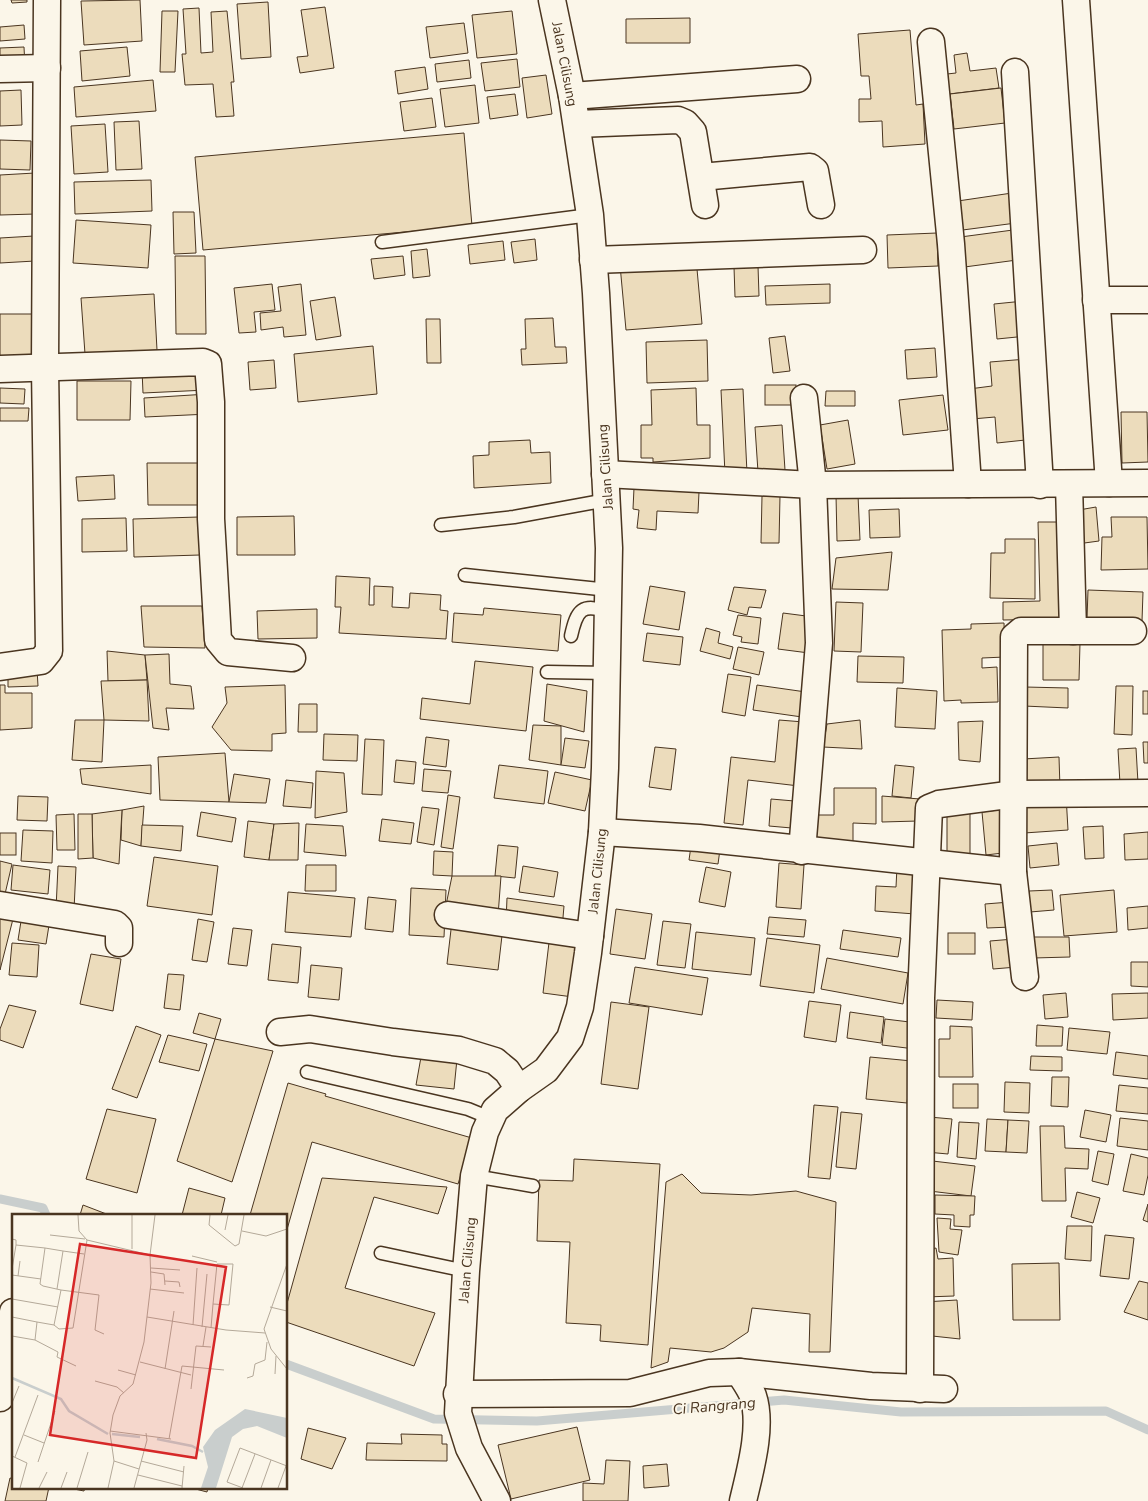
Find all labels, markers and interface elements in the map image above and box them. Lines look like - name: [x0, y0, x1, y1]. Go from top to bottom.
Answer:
- street label: Jalan Cilisung: [547, 19, 582, 108]
- street label: Jalan Cilisung: [593, 423, 618, 511]
- street label: Jalan Cilisung: [583, 827, 611, 916]
- inset map: [12, 1214, 288, 1488]
- street label: Jalan Cilisung: [454, 1216, 481, 1305]
- water label: Ci Rangrang: [672, 1392, 757, 1420]

